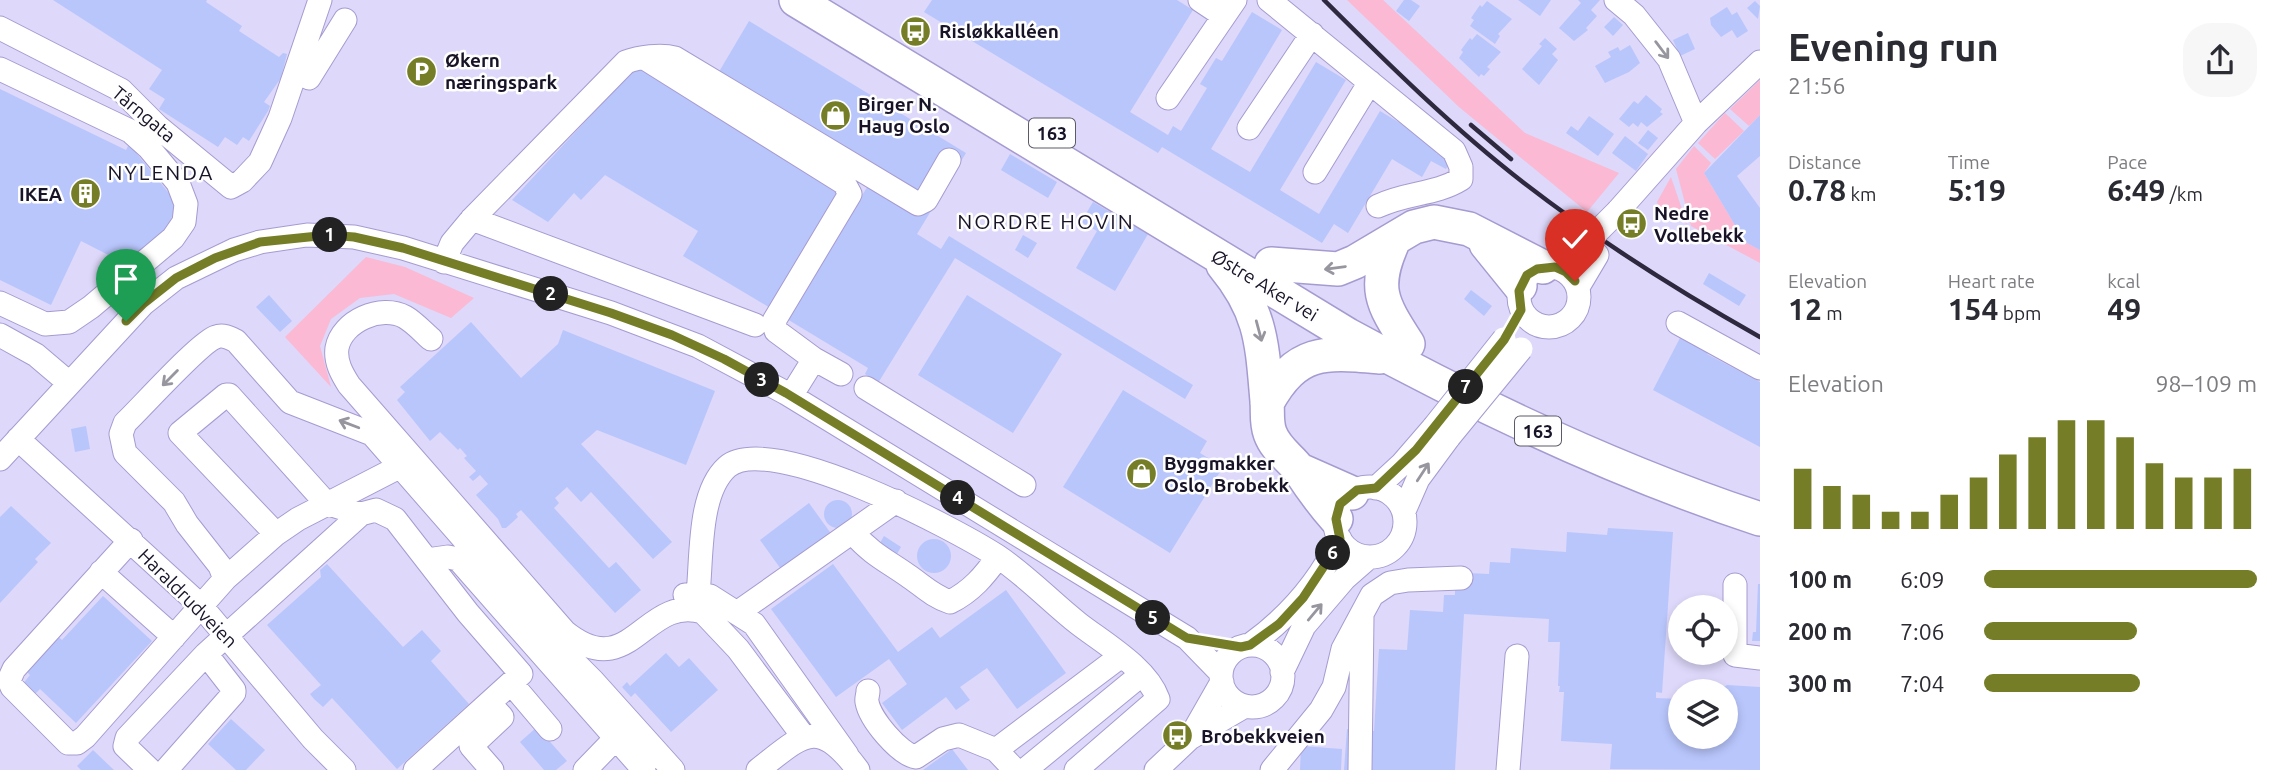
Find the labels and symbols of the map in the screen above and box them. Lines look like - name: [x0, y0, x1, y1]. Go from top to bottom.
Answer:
- bus stop icon: Risløkkalléen: [899, 14, 933, 48]
- place label: Risløkkalléen: [939, 20, 1059, 42]
- one-way arrow: [1654, 40, 1669, 58]
- place label: Økern næringspark: [445, 49, 558, 93]
- parking icon: Økern næringspark: [405, 54, 439, 88]
- street label: Tårngata: [108, 81, 180, 147]
- place label: Birger N. Haug Oslo: [858, 93, 950, 137]
- shop icon: Birger N. Haug Oslo: [818, 98, 852, 132]
- road number: 163: [1029, 118, 1075, 148]
- district label: NYLENDA: [108, 160, 214, 184]
- building icon: IKEA: [68, 177, 102, 211]
- place label: IKEA: [19, 183, 63, 205]
- place label: Nedre Vollebekk: [1654, 202, 1744, 246]
- bus stop icon: Nedre Vollebekk: [1614, 207, 1648, 241]
- district label: NORDRE HOVIN: [957, 209, 1135, 233]
- pin: [1545, 209, 1605, 281]
- pin: 1: [312, 218, 348, 252]
- street label: Østre Aker vei: [1208, 245, 1322, 325]
- pin: [96, 249, 156, 321]
- one-way arrow: [1325, 261, 1347, 274]
- pin: 2: [534, 276, 568, 312]
- one-way arrow: [1253, 320, 1266, 342]
- pin: 3: [744, 362, 780, 398]
- one-way arrow: [162, 370, 179, 387]
- pin: 7: [1448, 370, 1484, 404]
- one-way arrow: [339, 416, 361, 429]
- road number: 163: [1515, 416, 1561, 446]
- place label: Byggmakker Oslo, Brobekk: [1164, 452, 1290, 496]
- shop icon: Byggmakker Oslo, Brobekk: [1124, 457, 1158, 491]
- one-way arrow: [1416, 462, 1430, 482]
- pin: 4: [940, 480, 976, 516]
- pin: 6: [1316, 536, 1350, 570]
- street label: Haraldrudveien: [134, 544, 242, 652]
- pin: 5: [1136, 600, 1170, 636]
- one-way arrow: [1307, 604, 1323, 622]
- bus stop icon: Brobekkveien: [1161, 719, 1195, 753]
- place label: Brobekkveien: [1201, 725, 1325, 747]

